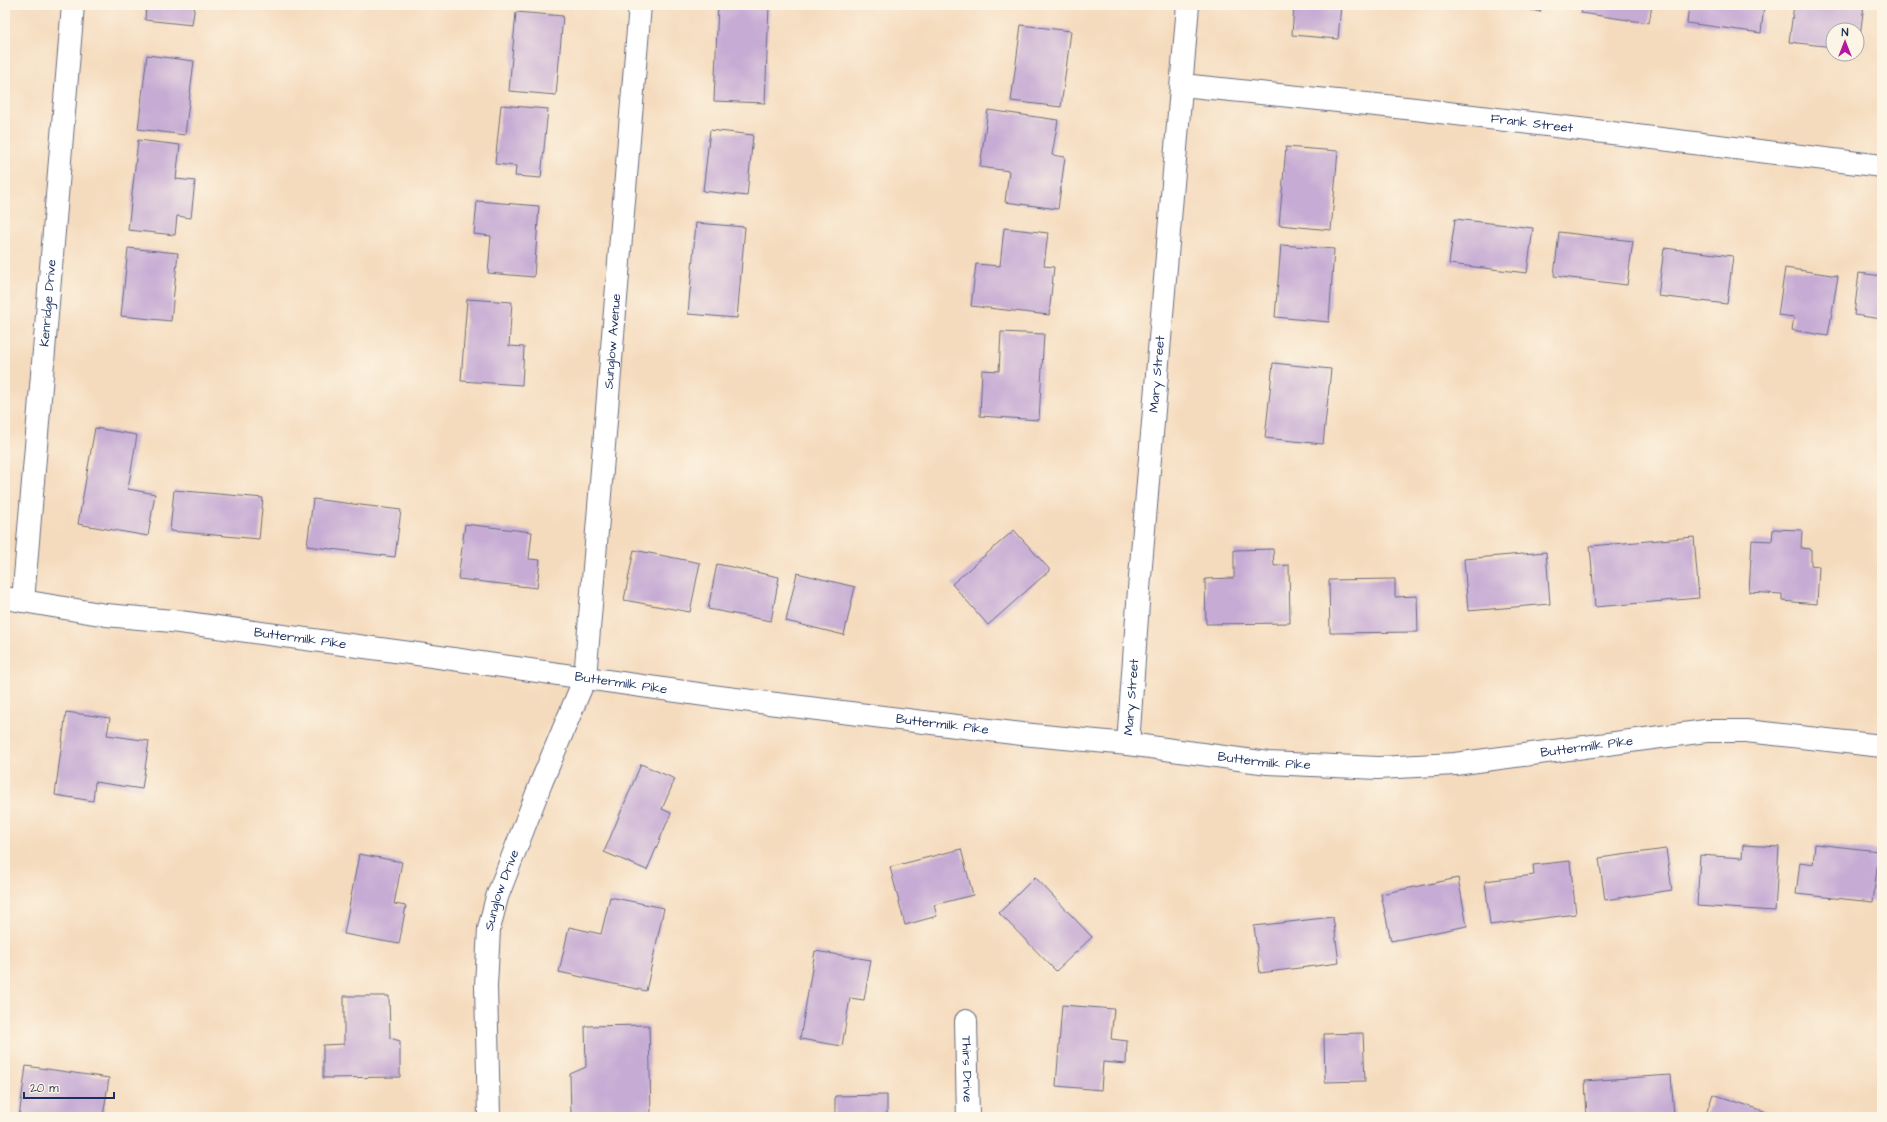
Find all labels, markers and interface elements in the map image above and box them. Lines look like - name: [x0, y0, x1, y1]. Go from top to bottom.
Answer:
- north arrow: [1825, 22, 1865, 62]
- text: N: [1842, 25, 1849, 40]
- street label: Frank Street: [1490, 109, 1575, 137]
- street label: Kenridge Drive: [35, 259, 61, 347]
- street label: Sunglow Avenue: [600, 293, 625, 390]
- street label: Mary Street: [1145, 334, 1169, 413]
- street label: Buttermilk Pike: [253, 623, 348, 653]
- street label: Mary Street: [1120, 657, 1143, 736]
- street label: Buttermilk Pike: [574, 667, 668, 699]
- street label: Buttermilk Pike: [895, 710, 990, 739]
- street label: Buttermilk Pike: [1539, 732, 1634, 762]
- street label: Buttermilk Pike: [1217, 747, 1311, 774]
- street label: Sunglow Drive: [480, 847, 523, 933]
- street label: Thirs Drive: [957, 1035, 977, 1103]
- scale bar: [24, 1074, 114, 1100]
- text: 20 m: [30, 1080, 59, 1097]

